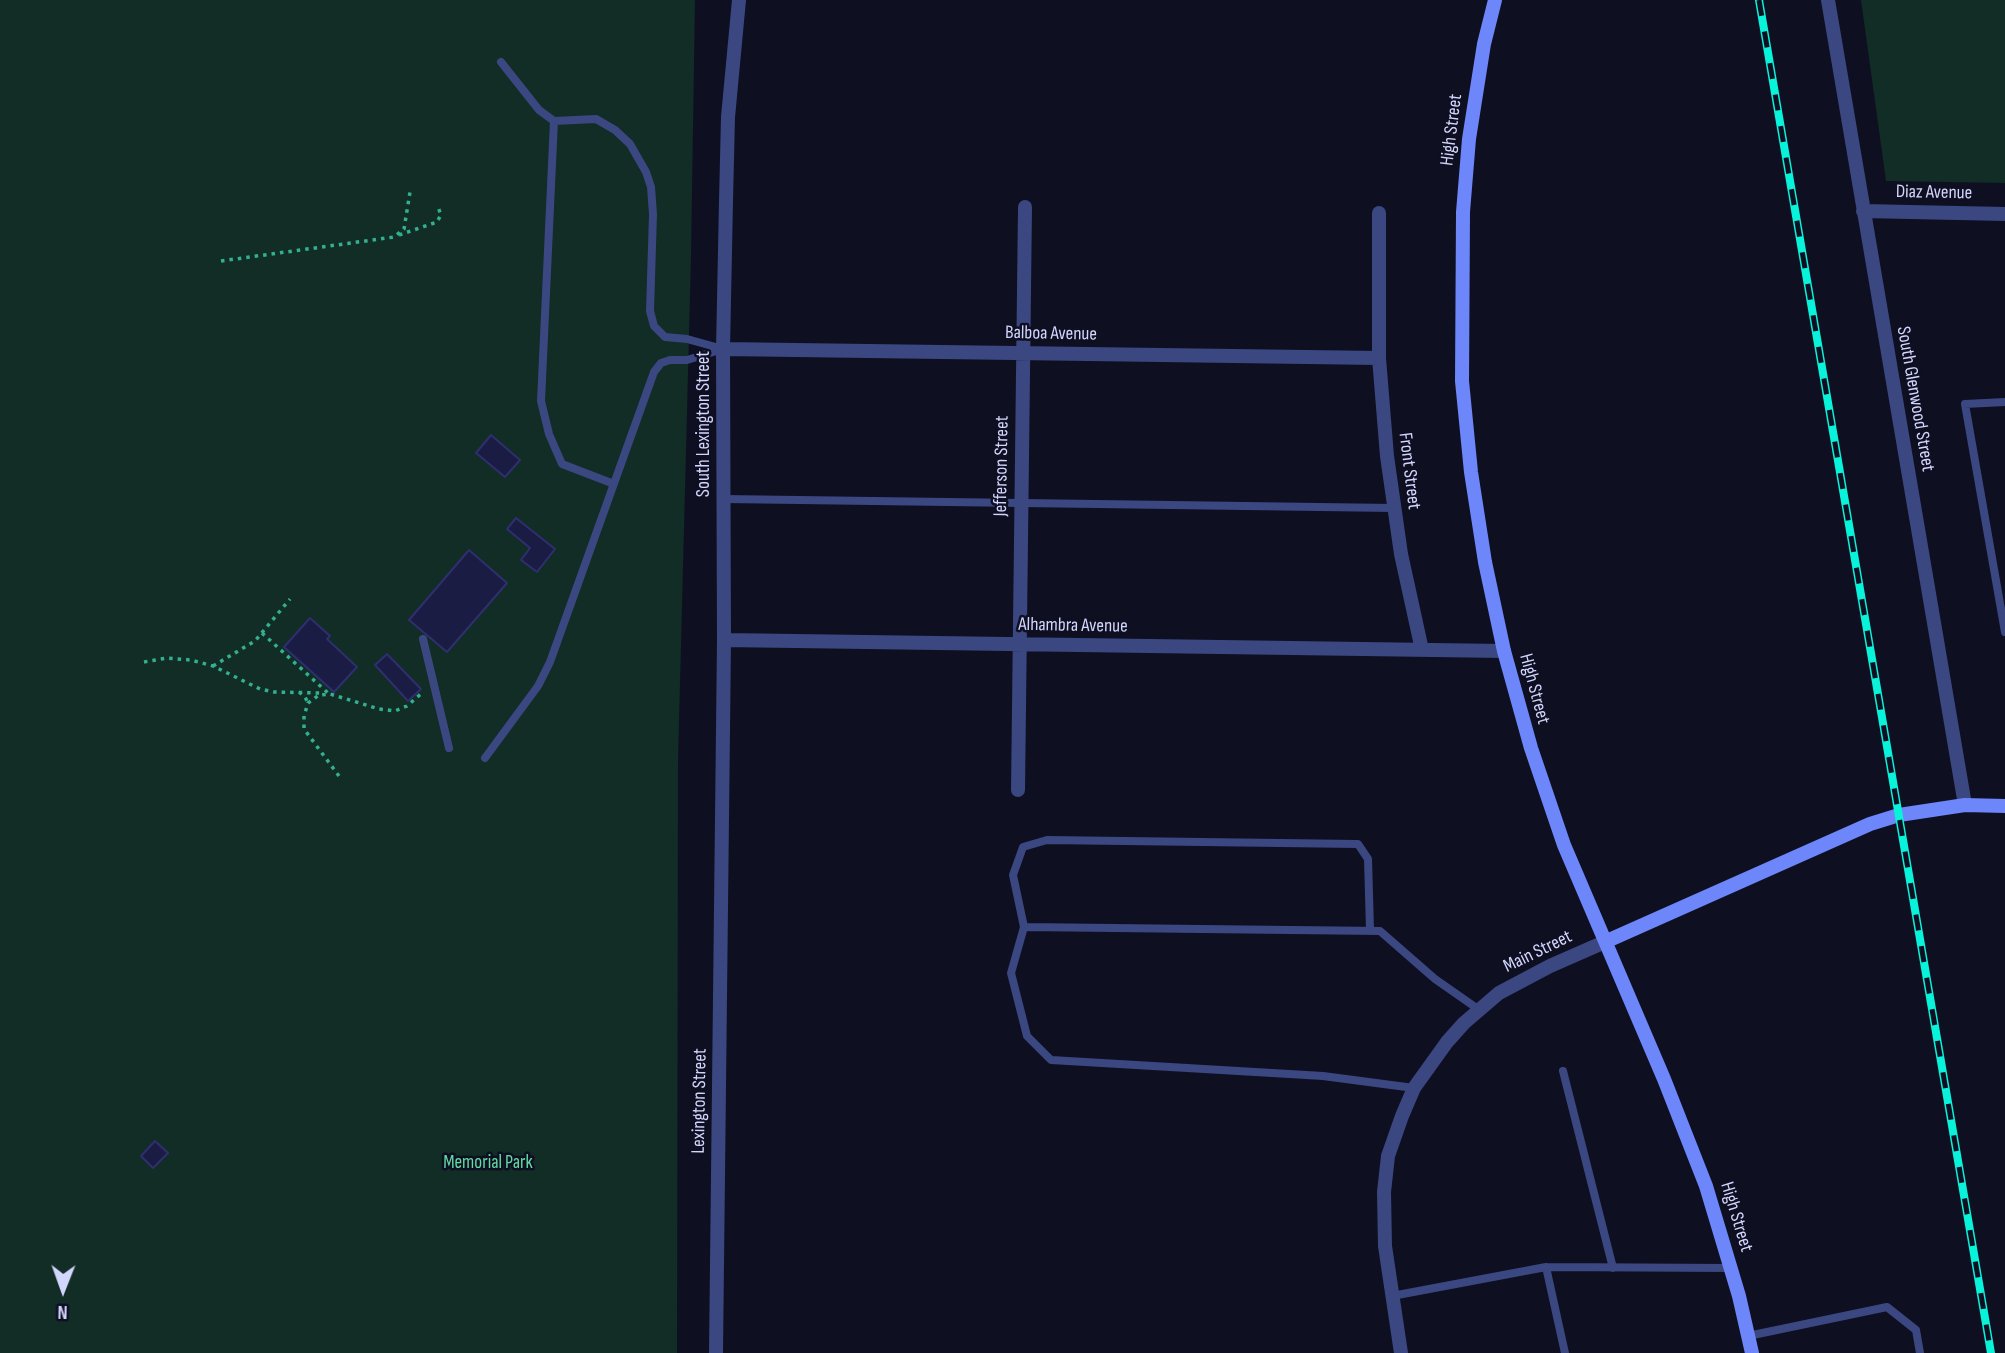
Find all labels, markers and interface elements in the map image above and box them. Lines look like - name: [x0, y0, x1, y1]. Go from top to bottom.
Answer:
- street label: High Street: [1436, 93, 1468, 167]
- street label: Diaz Avenue: [1896, 181, 1972, 205]
- street label: Balboa Avenue: [1005, 322, 1097, 346]
- street label: South Glenwood Street: [1891, 325, 1939, 473]
- street label: South Lexington Street: [693, 351, 715, 497]
- street label: Jefferson Street: [990, 415, 1014, 517]
- street label: Front Street: [1393, 431, 1425, 511]
- street label: Alhambra Avenue: [1018, 614, 1128, 638]
- street label: High Street: [1514, 651, 1554, 727]
- street label: Main Street: [1500, 926, 1576, 978]
- street label: Lexington Street: [688, 1048, 712, 1154]
- park label: Memorial Park: [443, 1152, 533, 1174]
- street label: High Street: [1715, 1179, 1757, 1255]
- north arrow: [28, 1255, 98, 1325]
- text: N: [57, 1300, 68, 1323]

